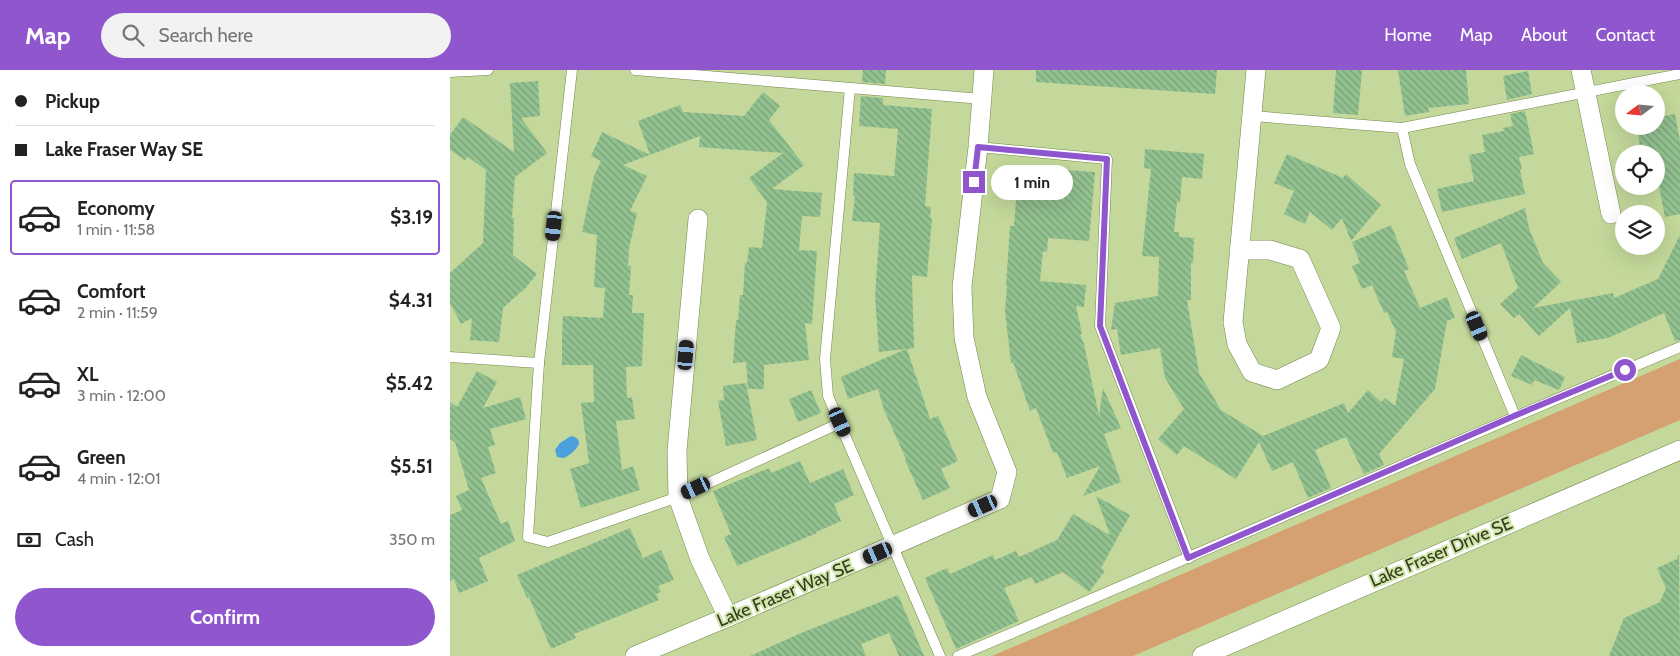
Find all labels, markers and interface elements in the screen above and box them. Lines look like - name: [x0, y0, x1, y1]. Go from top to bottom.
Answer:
- search box: [101, 13, 451, 58]
- text: Map: [25, 21, 71, 50]
- icon: search: [119, 21, 147, 49]
- text: Search here: [159, 24, 253, 47]
- text: Home: [1384, 24, 1432, 46]
- text: Map: [1460, 24, 1493, 46]
- text: About: [1521, 24, 1567, 46]
- text: Contact: [1595, 24, 1655, 46]
- north arrow: [1615, 85, 1665, 135]
- map controls: [1615, 85, 1665, 255]
- text: Pickup: [45, 90, 100, 113]
- text: Lake Fraser Way SE: [45, 138, 203, 161]
- button: locate: [1615, 145, 1665, 195]
- callout: 1 min: [992, 164, 1074, 200]
- route end: [963, 171, 985, 193]
- text: 1 min: [1014, 173, 1050, 192]
- icon: car: [17, 195, 62, 240]
- text: Economy: [77, 197, 155, 220]
- button: layers: [1615, 205, 1665, 255]
- text: $3.19: [390, 206, 433, 229]
- car: [544, 210, 563, 242]
- text: 1 min · 11:58: [77, 220, 155, 239]
- icon: car: [17, 278, 62, 323]
- text: Comfort: [77, 280, 146, 303]
- text: $4.31: [389, 289, 433, 312]
- text: 2 min · 11:59: [77, 303, 158, 322]
- car: [1464, 309, 1489, 343]
- car: [677, 339, 694, 371]
- route start: [1614, 359, 1636, 381]
- icon: car: [17, 361, 62, 406]
- text: XL: [77, 363, 98, 386]
- text: $5.42: [386, 372, 433, 395]
- text: 3 min · 12:00: [77, 386, 166, 405]
- car: [827, 405, 852, 439]
- icon: car: [17, 444, 62, 489]
- text: Green: [77, 446, 126, 469]
- text: $5.51: [390, 455, 433, 478]
- text: 4 min · 12:01: [77, 469, 161, 488]
- car: [679, 475, 712, 501]
- car: [966, 493, 999, 519]
- street label: Lake Fraser Drive SE: [1366, 512, 1516, 592]
- icon: cash: [15, 526, 43, 554]
- text: Cash: [55, 528, 94, 551]
- text: 350 m: [389, 530, 435, 549]
- car: [861, 540, 894, 566]
- street label: Lake Fraser Way SE: [713, 554, 857, 632]
- button: Confirm: [15, 588, 435, 646]

